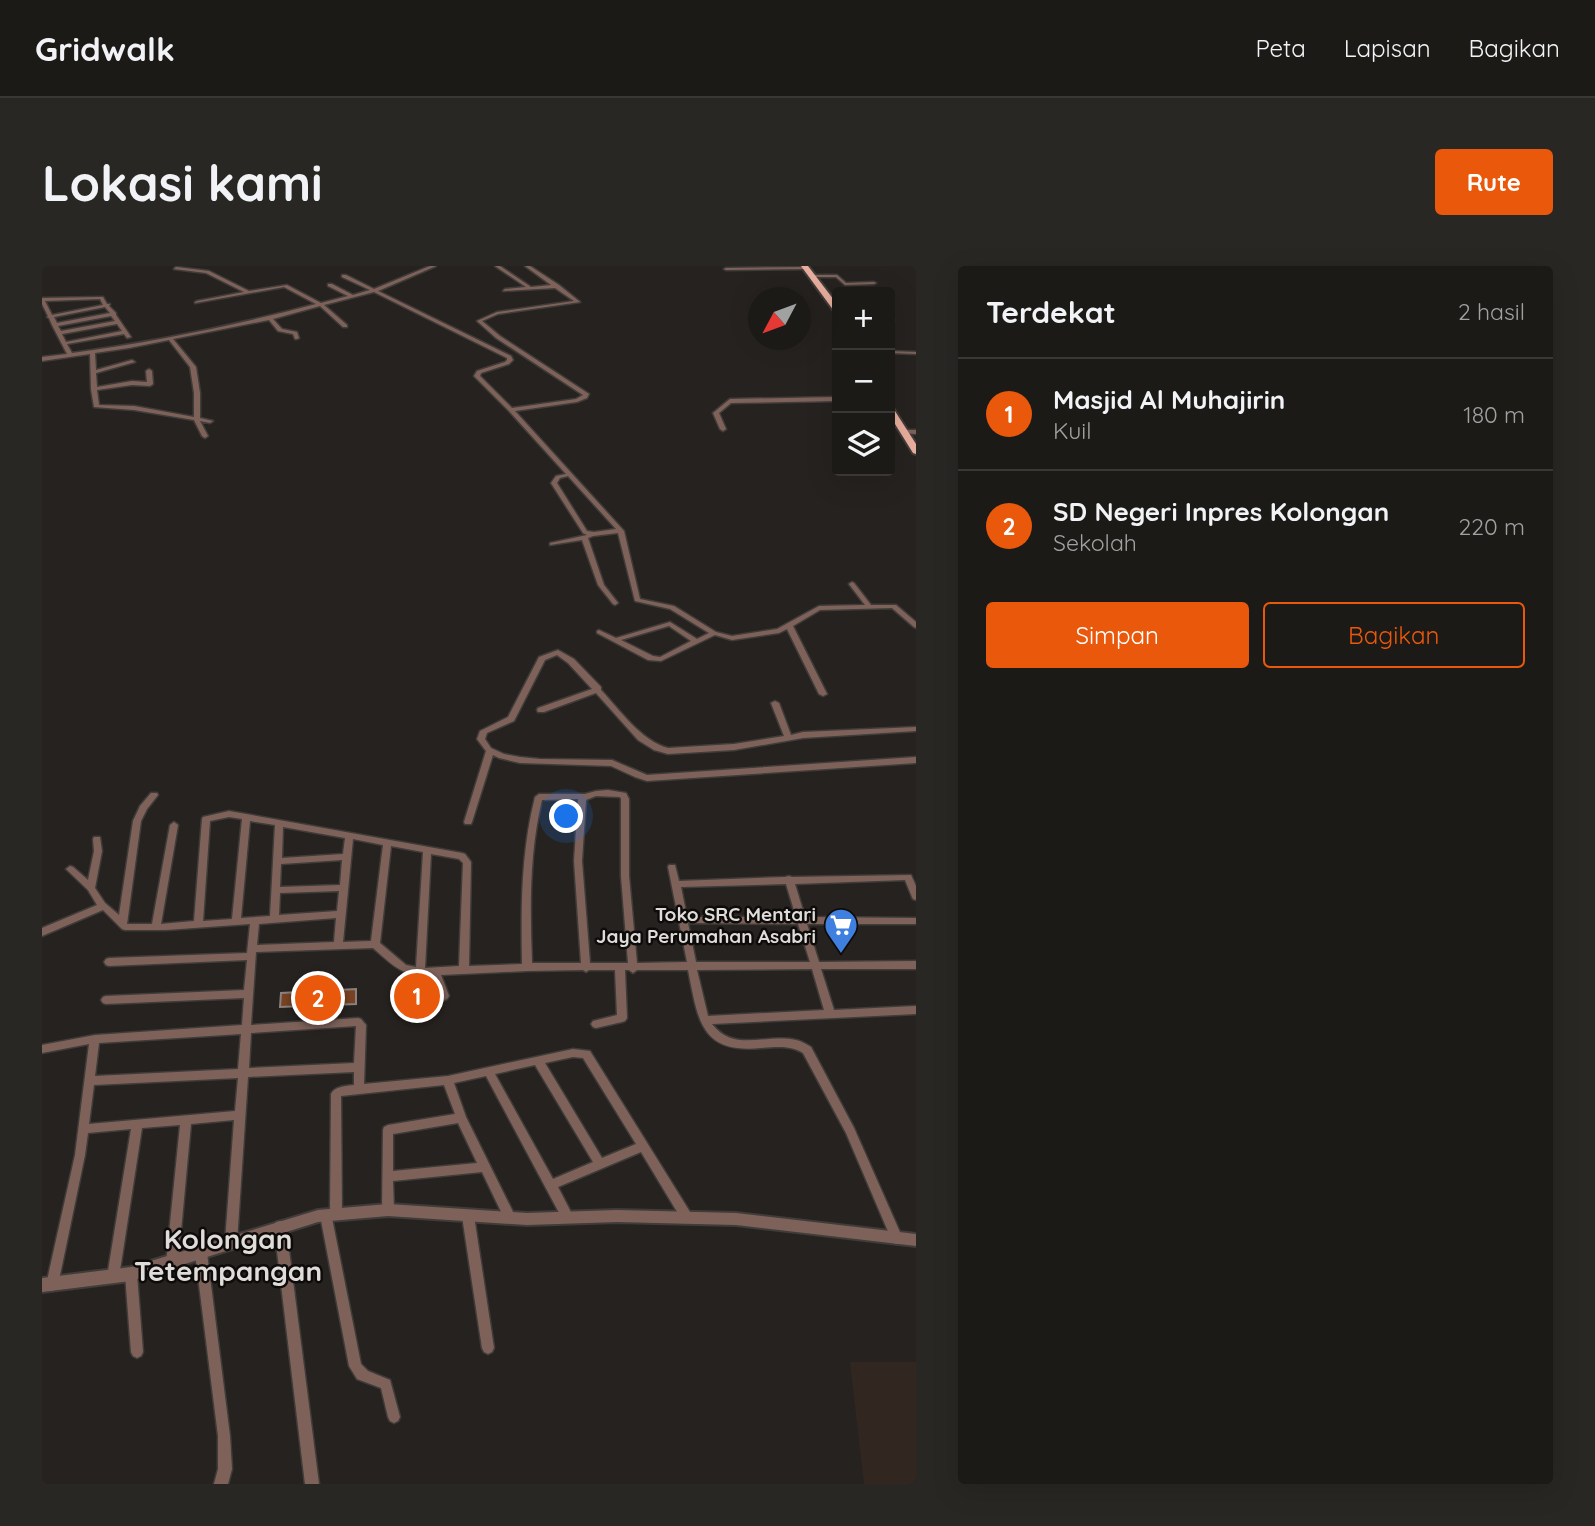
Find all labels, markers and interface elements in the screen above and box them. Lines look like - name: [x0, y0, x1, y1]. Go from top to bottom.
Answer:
- text: Gridwalk: [35, 28, 175, 69]
- text: Peta: [1255, 33, 1306, 63]
- text: Lapisan: [1344, 33, 1431, 63]
- text: Bagikan: [1469, 33, 1560, 63]
- button: Rute: [1435, 149, 1553, 215]
- text: Lokasi kami: [42, 152, 323, 213]
- north arrow: [748, 287, 811, 350]
- map controls: [832, 287, 895, 476]
- button: +: [832, 287, 895, 350]
- text: Terdekat: [986, 293, 1116, 331]
- text: 2 hasil: [1458, 297, 1525, 326]
- button: −: [832, 350, 895, 413]
- text: Masjid Al Muhajirin: [1053, 383, 1285, 416]
- text: 1: [1005, 400, 1013, 429]
- text: 180 m: [1463, 400, 1525, 429]
- button: layers: [832, 413, 895, 476]
- text: Kuil: [1053, 416, 1092, 445]
- text: SD Negeri Inpres Kolongan: [1053, 495, 1389, 528]
- text: 2: [1002, 512, 1016, 541]
- text: 220 m: [1459, 512, 1525, 541]
- text: Sekolah: [1053, 528, 1137, 557]
- button: Simpan: [986, 602, 1249, 668]
- button: Bagikan: [1263, 602, 1525, 668]
- your location: [549, 799, 583, 833]
- place label: Toko SRC Mentari Jaya Perumahan Asabri: [596, 902, 816, 948]
- supermarket icon: Toko SRC Mentari Jaya Perumahan Asabri: [822, 906, 860, 955]
- pin: 1: [394, 970, 440, 1022]
- pin: 2: [295, 972, 341, 1024]
- district label: Kolongan Tetempangan: [134, 1221, 322, 1288]

